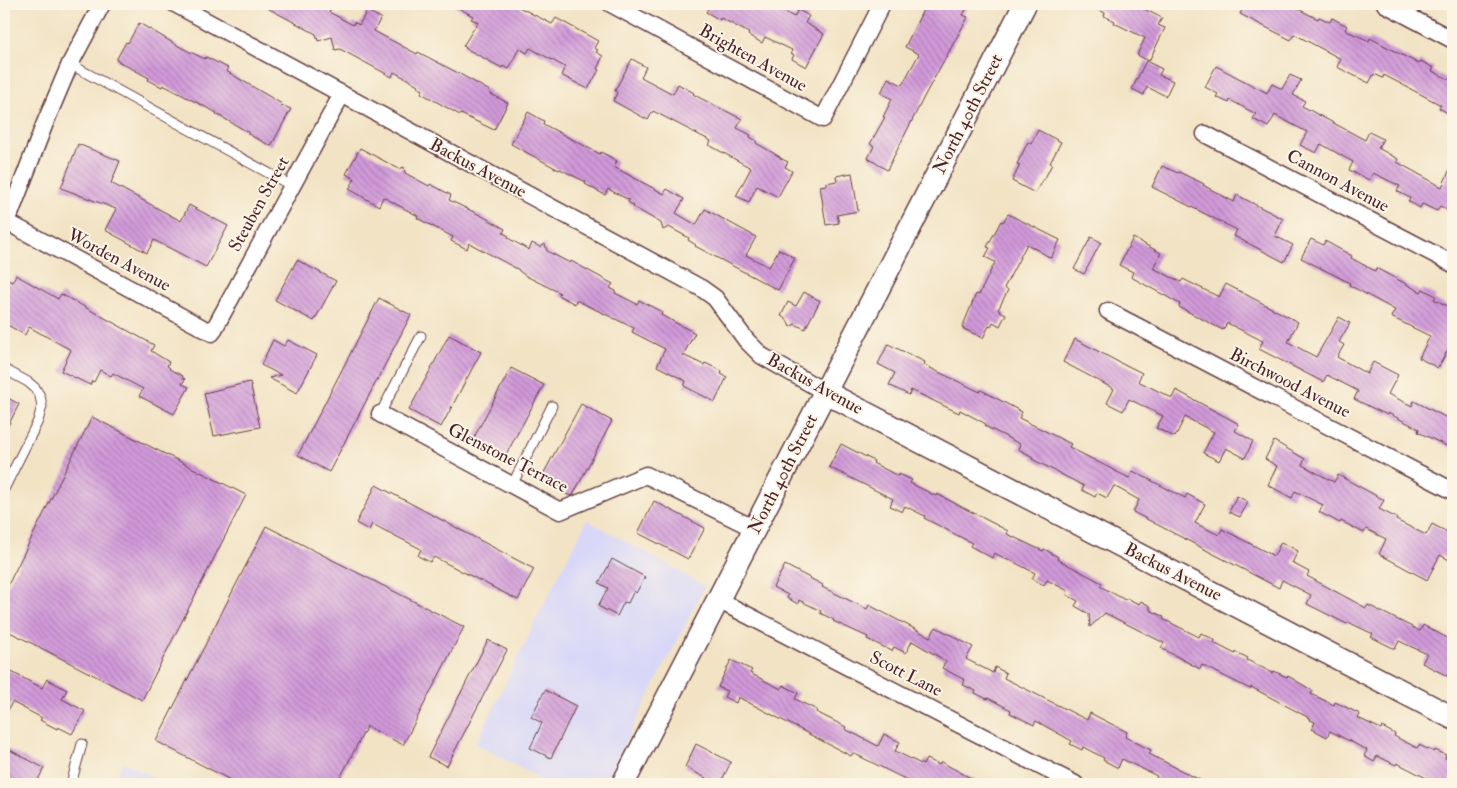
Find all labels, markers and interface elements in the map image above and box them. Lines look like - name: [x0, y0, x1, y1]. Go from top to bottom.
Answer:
- street label: Brighten Avenue: [695, 19, 811, 97]
- street label: North 40th Street: [928, 50, 1008, 178]
- street label: Backus Avenue: [426, 133, 531, 203]
- street label: Cannon Avenue: [1283, 144, 1394, 218]
- street label: Steuben Street: [223, 152, 295, 256]
- street label: Worden Avenue: [63, 223, 175, 297]
- street label: Birchwood Avenue: [1226, 343, 1355, 424]
- street label: Backus Avenue: [763, 348, 867, 420]
- street label: North 40th Street: [743, 410, 823, 538]
- street label: Glenstone Terrace: [444, 418, 572, 498]
- street label: Backus Avenue: [1120, 538, 1226, 607]
- street label: Scott Lane: [866, 646, 947, 702]

